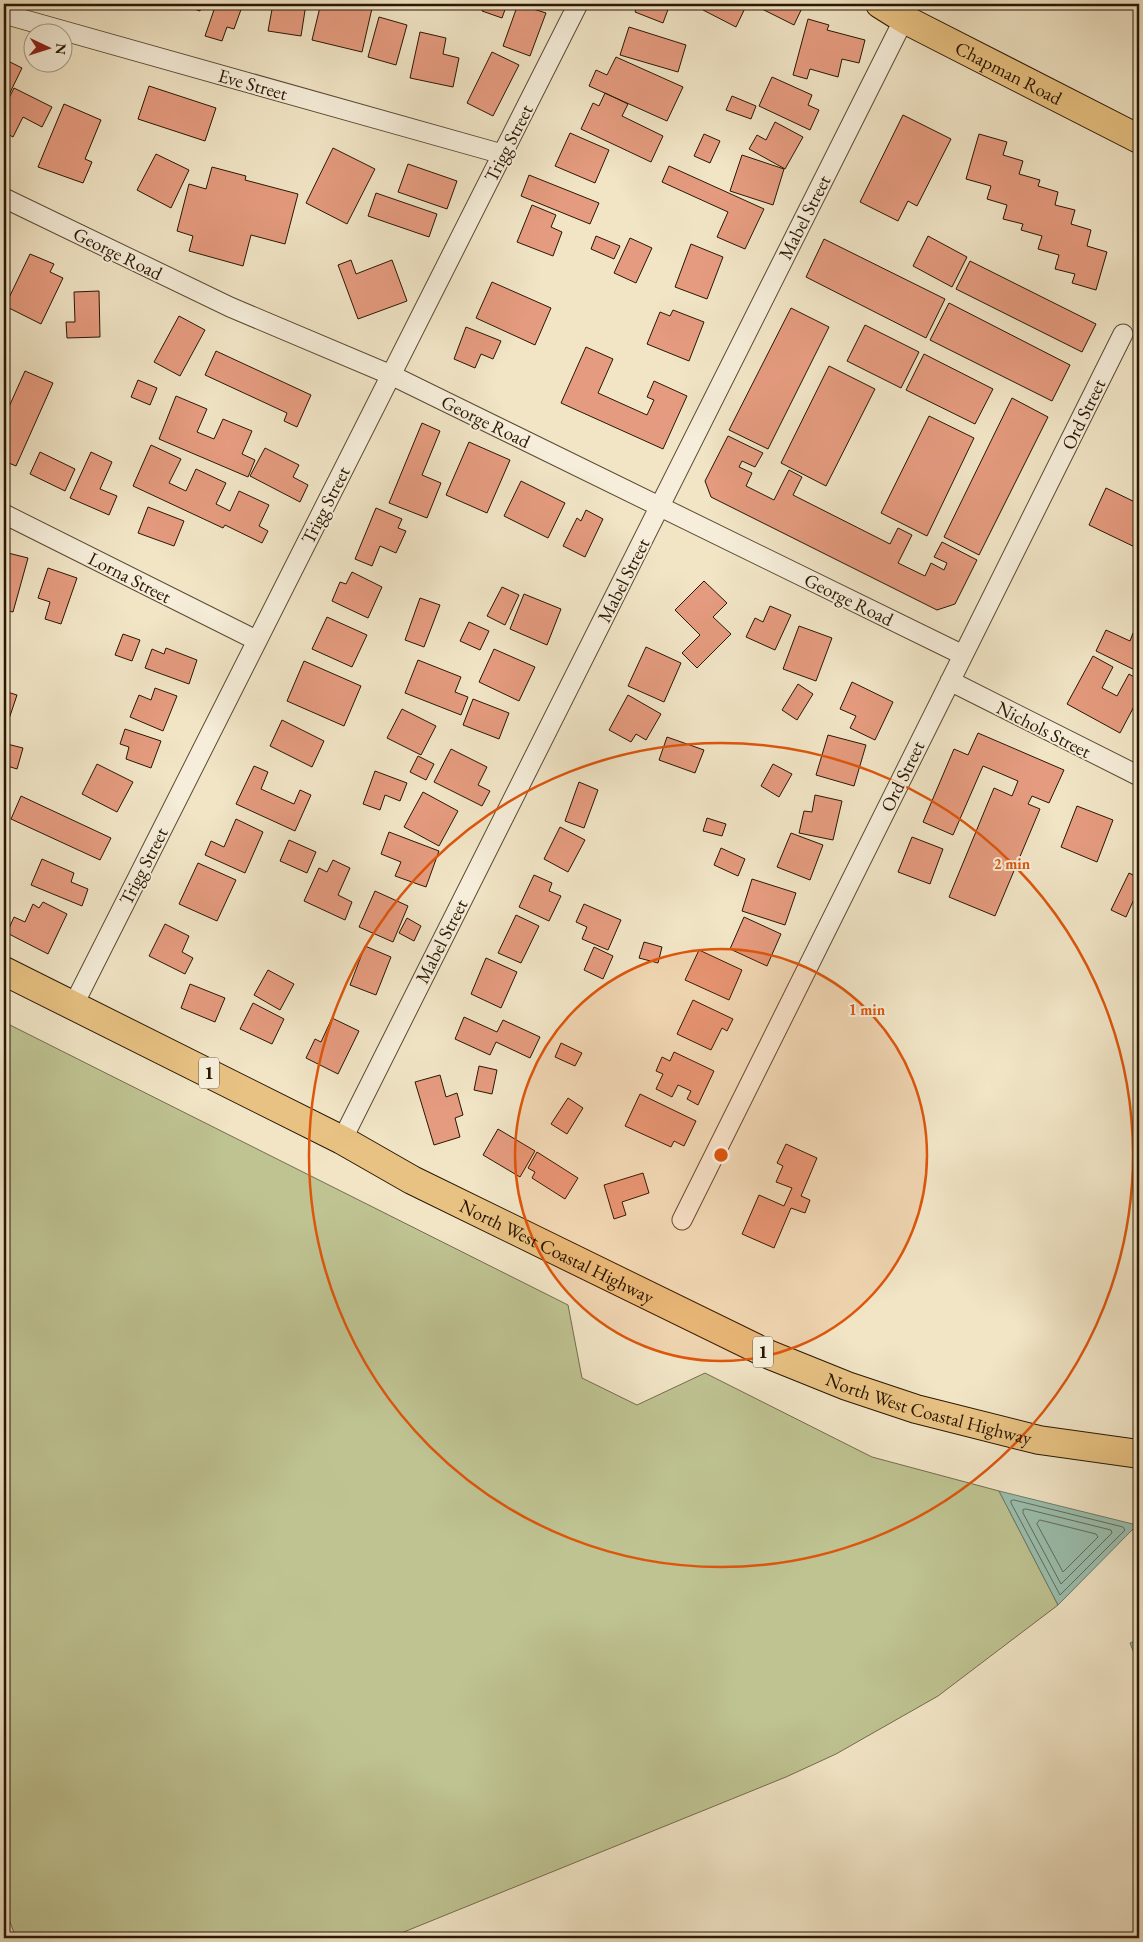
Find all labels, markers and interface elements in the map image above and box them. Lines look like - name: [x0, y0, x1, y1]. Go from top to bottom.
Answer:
- north arrow: [22, 22, 72, 72]
- street label: Chapman Road: [951, 35, 1067, 111]
- text: N: [52, 43, 70, 56]
- street label: Eve Street: [215, 63, 290, 106]
- street label: Trigg Street: [478, 100, 539, 186]
- street label: Mabel Street: [773, 171, 836, 264]
- street label: George Road: [69, 221, 167, 286]
- street label: Ord Street: [1056, 375, 1111, 454]
- street label: George Road: [437, 389, 535, 454]
- street label: Trigg Street: [295, 462, 356, 548]
- street label: Mabel Street: [592, 534, 655, 627]
- street label: Lorna Street: [84, 546, 176, 609]
- street label: George Road: [800, 567, 898, 632]
- street label: Nichols Street: [992, 695, 1095, 764]
- street label: Ord Street: [875, 737, 930, 816]
- street label: Trigg Street: [113, 823, 174, 909]
- text: 2 min: [994, 854, 1031, 873]
- street label: Mabel Street: [410, 895, 473, 988]
- text: 1 min: [849, 1000, 886, 1019]
- road number: 1: [199, 1058, 219, 1088]
- centre of rings: [712, 1146, 730, 1164]
- street label: North West Coastal Highway: [455, 1193, 659, 1310]
- road number: 1: [753, 1336, 773, 1368]
- street label: North West Coastal Highway: [822, 1367, 1035, 1451]

